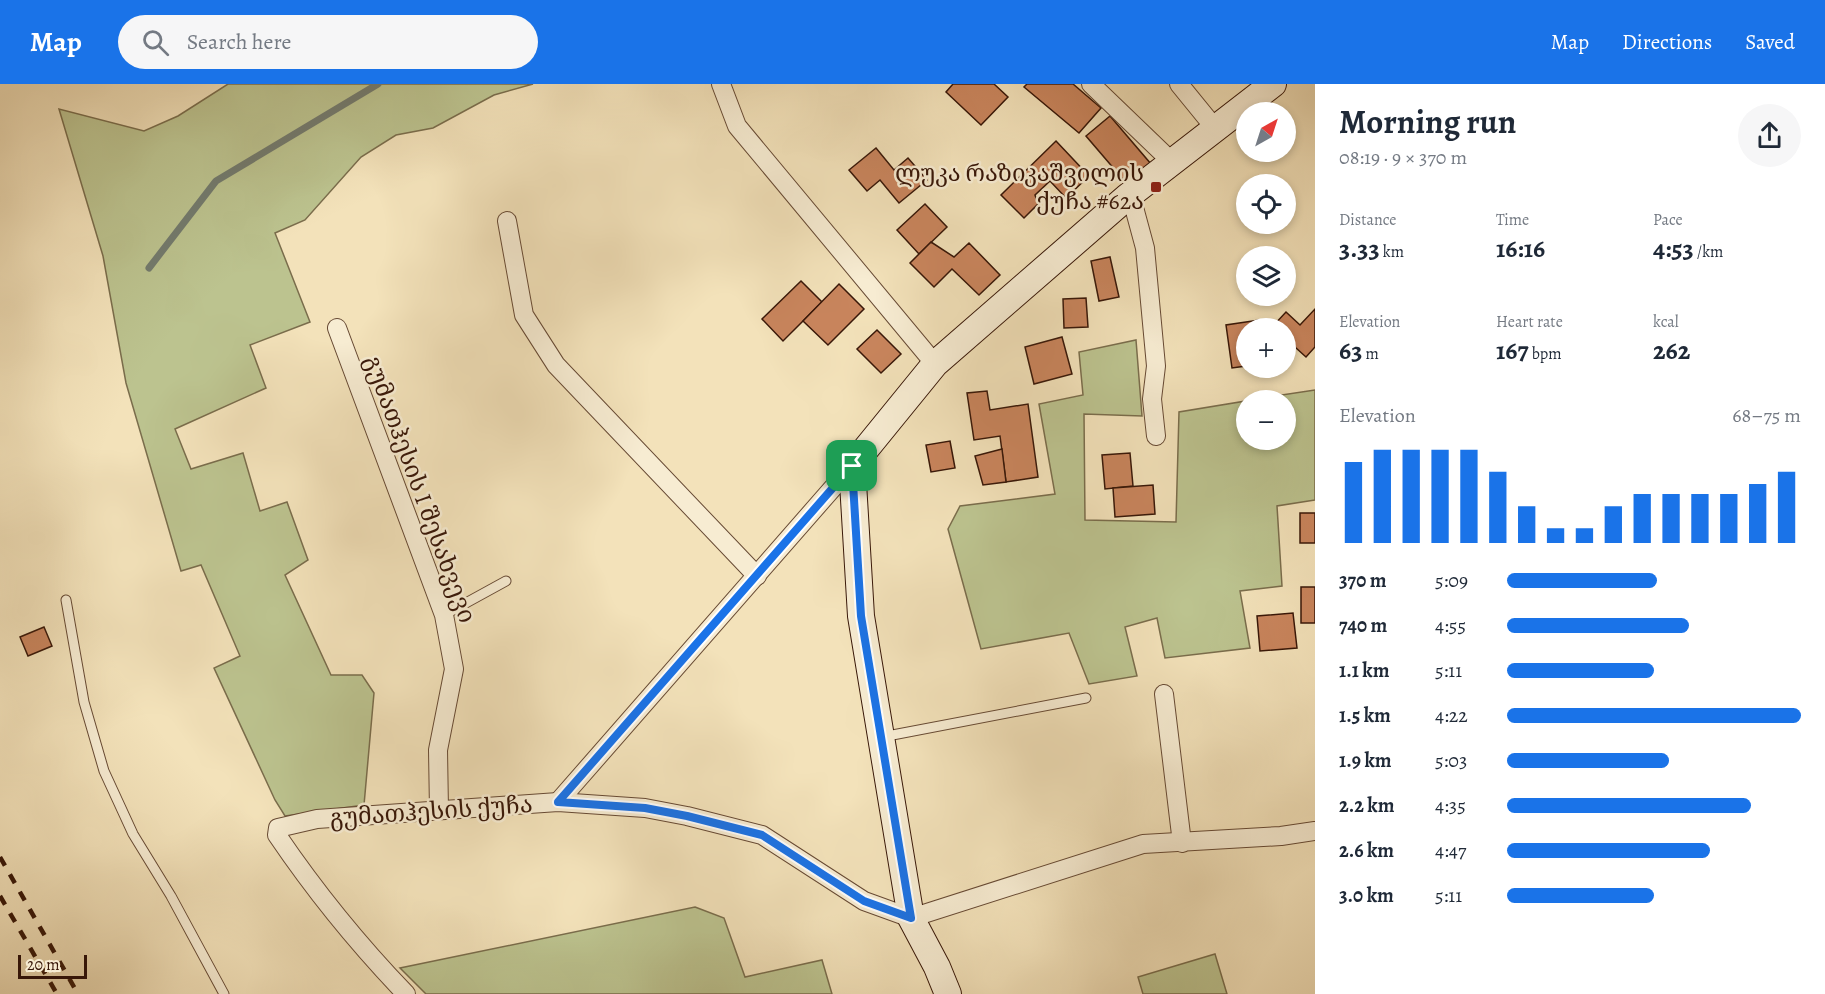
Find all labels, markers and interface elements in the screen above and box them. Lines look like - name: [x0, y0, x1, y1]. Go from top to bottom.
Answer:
- search box: [118, 15, 538, 69]
- text: Map: [30, 23, 82, 61]
- icon: search: [139, 26, 172, 59]
- text: Search here: [187, 27, 291, 57]
- text: Map: [1551, 28, 1589, 56]
- text: Directions: [1622, 28, 1712, 56]
- text: Saved: [1745, 28, 1795, 56]
- text: Morning run: [1339, 99, 1516, 144]
- north arrow: [1236, 102, 1296, 162]
- map controls: [1236, 102, 1296, 450]
- button: share: [1738, 104, 1801, 167]
- text: 08:19 · 9 × 370 m: [1339, 144, 1467, 171]
- place label: ლუკა რაზიკაშვილის ქუჩა #62ა: [895, 157, 1144, 217]
- button: locate: [1236, 174, 1296, 234]
- marker: ლუკა რაზიკაშვილის ქუჩა #62ა: [1149, 180, 1163, 194]
- text: Distance: [1339, 209, 1396, 231]
- text: Time: [1496, 209, 1529, 231]
- text: Pace: [1653, 209, 1683, 231]
- text: 3.33: [1339, 231, 1380, 266]
- text: 16:16: [1496, 231, 1545, 266]
- text: 4:53: [1653, 231, 1694, 266]
- text: km: [1380, 241, 1404, 263]
- text: /km: [1694, 241, 1723, 263]
- button: layers: [1236, 246, 1296, 306]
- text: Elevation: [1339, 311, 1400, 333]
- text: Heart rate: [1496, 311, 1563, 333]
- text: kcal: [1653, 311, 1679, 333]
- button: +: [1236, 318, 1296, 378]
- text: 63: [1339, 333, 1362, 368]
- text: 167: [1496, 333, 1529, 368]
- text: 262: [1653, 333, 1690, 368]
- text: m: [1362, 343, 1379, 365]
- text: bpm: [1529, 343, 1562, 365]
- street label: გუმათჰესის I შესახვევი: [357, 351, 483, 627]
- button: −: [1236, 390, 1296, 450]
- text: Elevation: [1339, 402, 1416, 429]
- text: 68–75 m: [1732, 402, 1801, 429]
- pin: [826, 440, 877, 491]
- icon: arrive: [835, 449, 868, 482]
- text: 370 m: [1339, 567, 1386, 594]
- text: 5:09: [1435, 567, 1468, 594]
- text: 740 m: [1339, 612, 1387, 639]
- text: 4:55: [1435, 612, 1466, 639]
- text: 1.1 km: [1339, 657, 1389, 684]
- text: 5:11: [1435, 657, 1462, 684]
- text: 1.5 km: [1339, 702, 1391, 729]
- text: 4:22: [1435, 702, 1468, 729]
- text: 1.9 km: [1339, 747, 1392, 774]
- text: 5:03: [1435, 747, 1467, 774]
- street label: გუმათჰესის ქუჩა: [328, 788, 534, 834]
- text: 2.2 km: [1339, 792, 1394, 819]
- text: 4:35: [1435, 792, 1466, 819]
- text: 2.6 km: [1339, 837, 1394, 864]
- text: 4:47: [1435, 837, 1466, 864]
- text: 3.0 km: [1339, 882, 1394, 909]
- text: 5:11: [1435, 882, 1462, 909]
- scale bar: [18, 952, 87, 980]
- text: 20 m: [27, 954, 60, 976]

